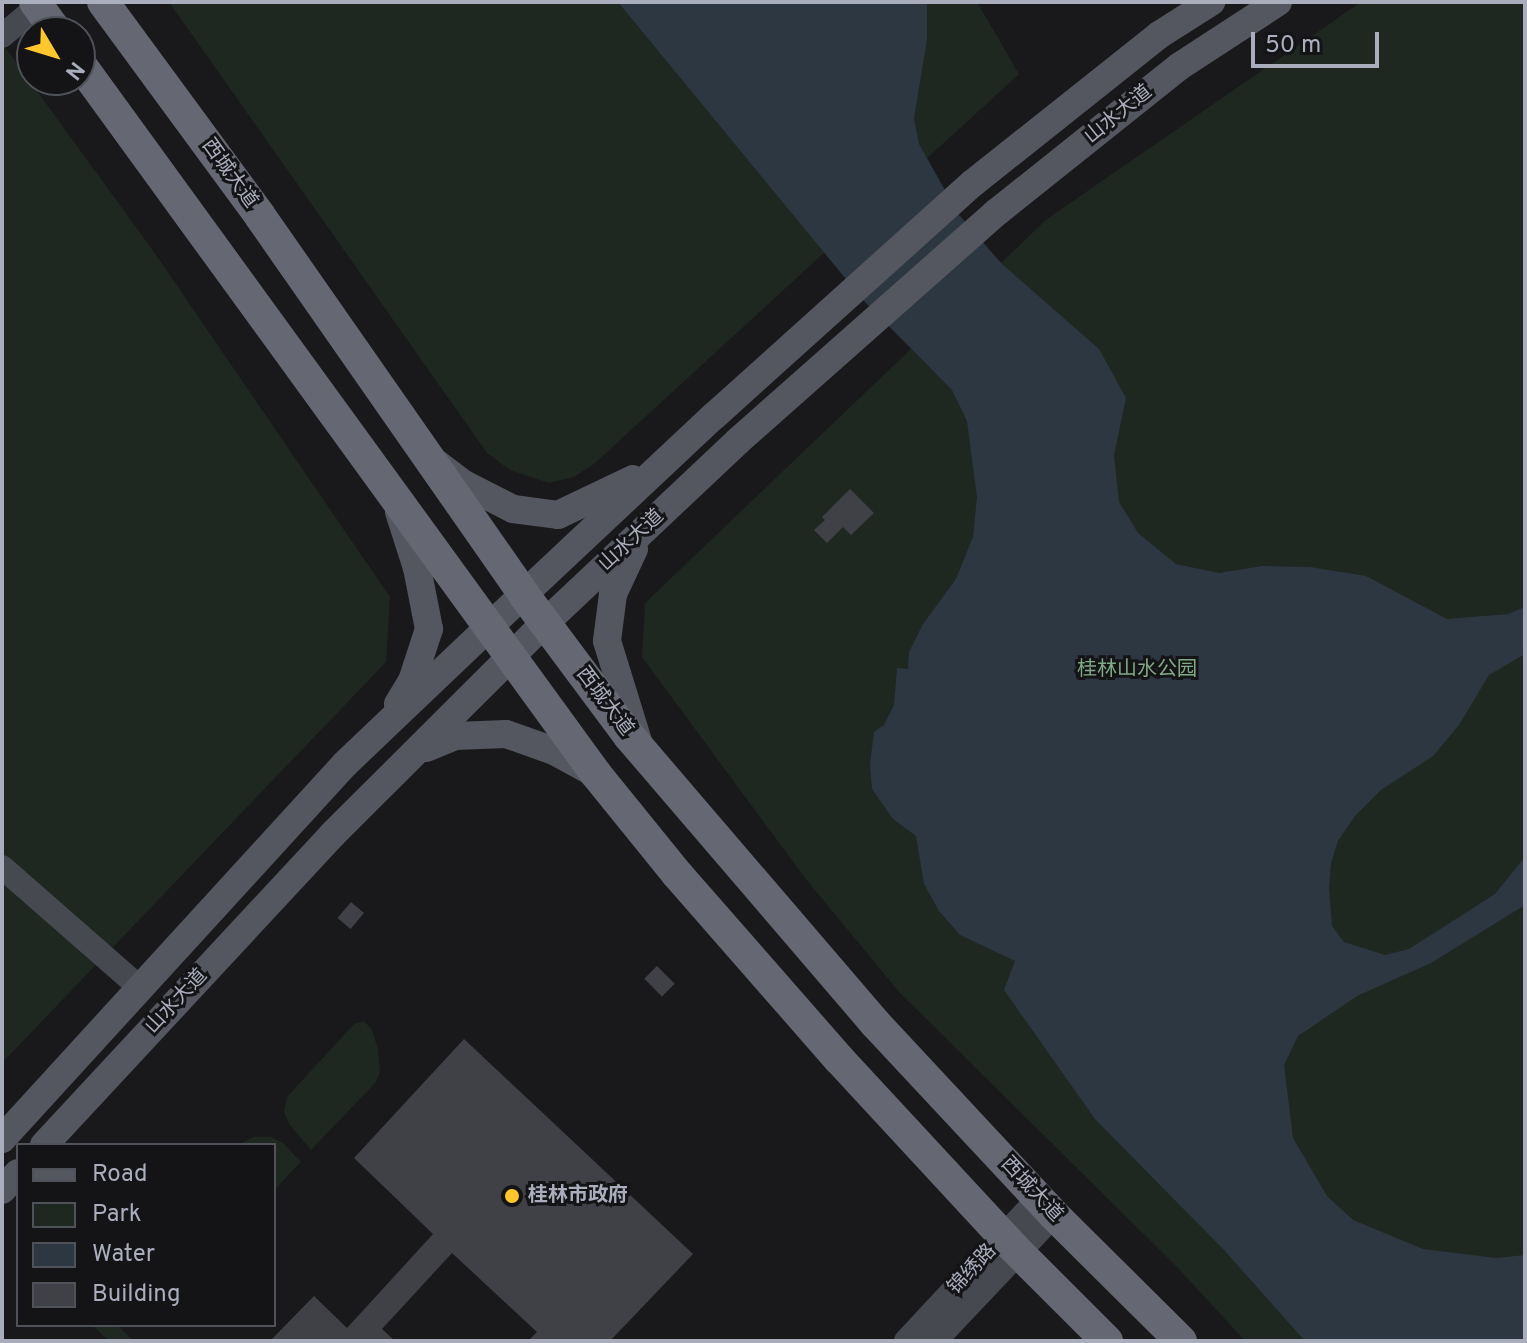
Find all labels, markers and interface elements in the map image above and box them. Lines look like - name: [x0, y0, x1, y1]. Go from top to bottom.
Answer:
- north arrow: [16, 16, 96, 96]
- scale bar: [1255, 16, 1383, 66]
- text: 50 m: [1265, 31, 1321, 61]
- text: N: [58, 55, 89, 84]
- street label: 山水大道: [1080, 81, 1158, 149]
- street label: 西城大道: [196, 135, 262, 213]
- street label: 山水大道: [595, 505, 669, 577]
- park label: 桂林山水公园: [1077, 658, 1197, 682]
- street label: 西城大道: [570, 663, 638, 741]
- street label: 山水大道: [141, 965, 213, 1039]
- legend: [16, 1143, 276, 1327]
- street label: 西城大道: [995, 1153, 1067, 1227]
- text: Road: [92, 1160, 148, 1190]
- place label: 桂林市政府: [528, 1184, 628, 1208]
- marker: 桂林市政府: [503, 1187, 521, 1205]
- text: Park: [92, 1200, 142, 1230]
- text: Water: [92, 1240, 155, 1270]
- street label: 锦绣路: [944, 1240, 1002, 1300]
- text: Building: [92, 1280, 181, 1310]

